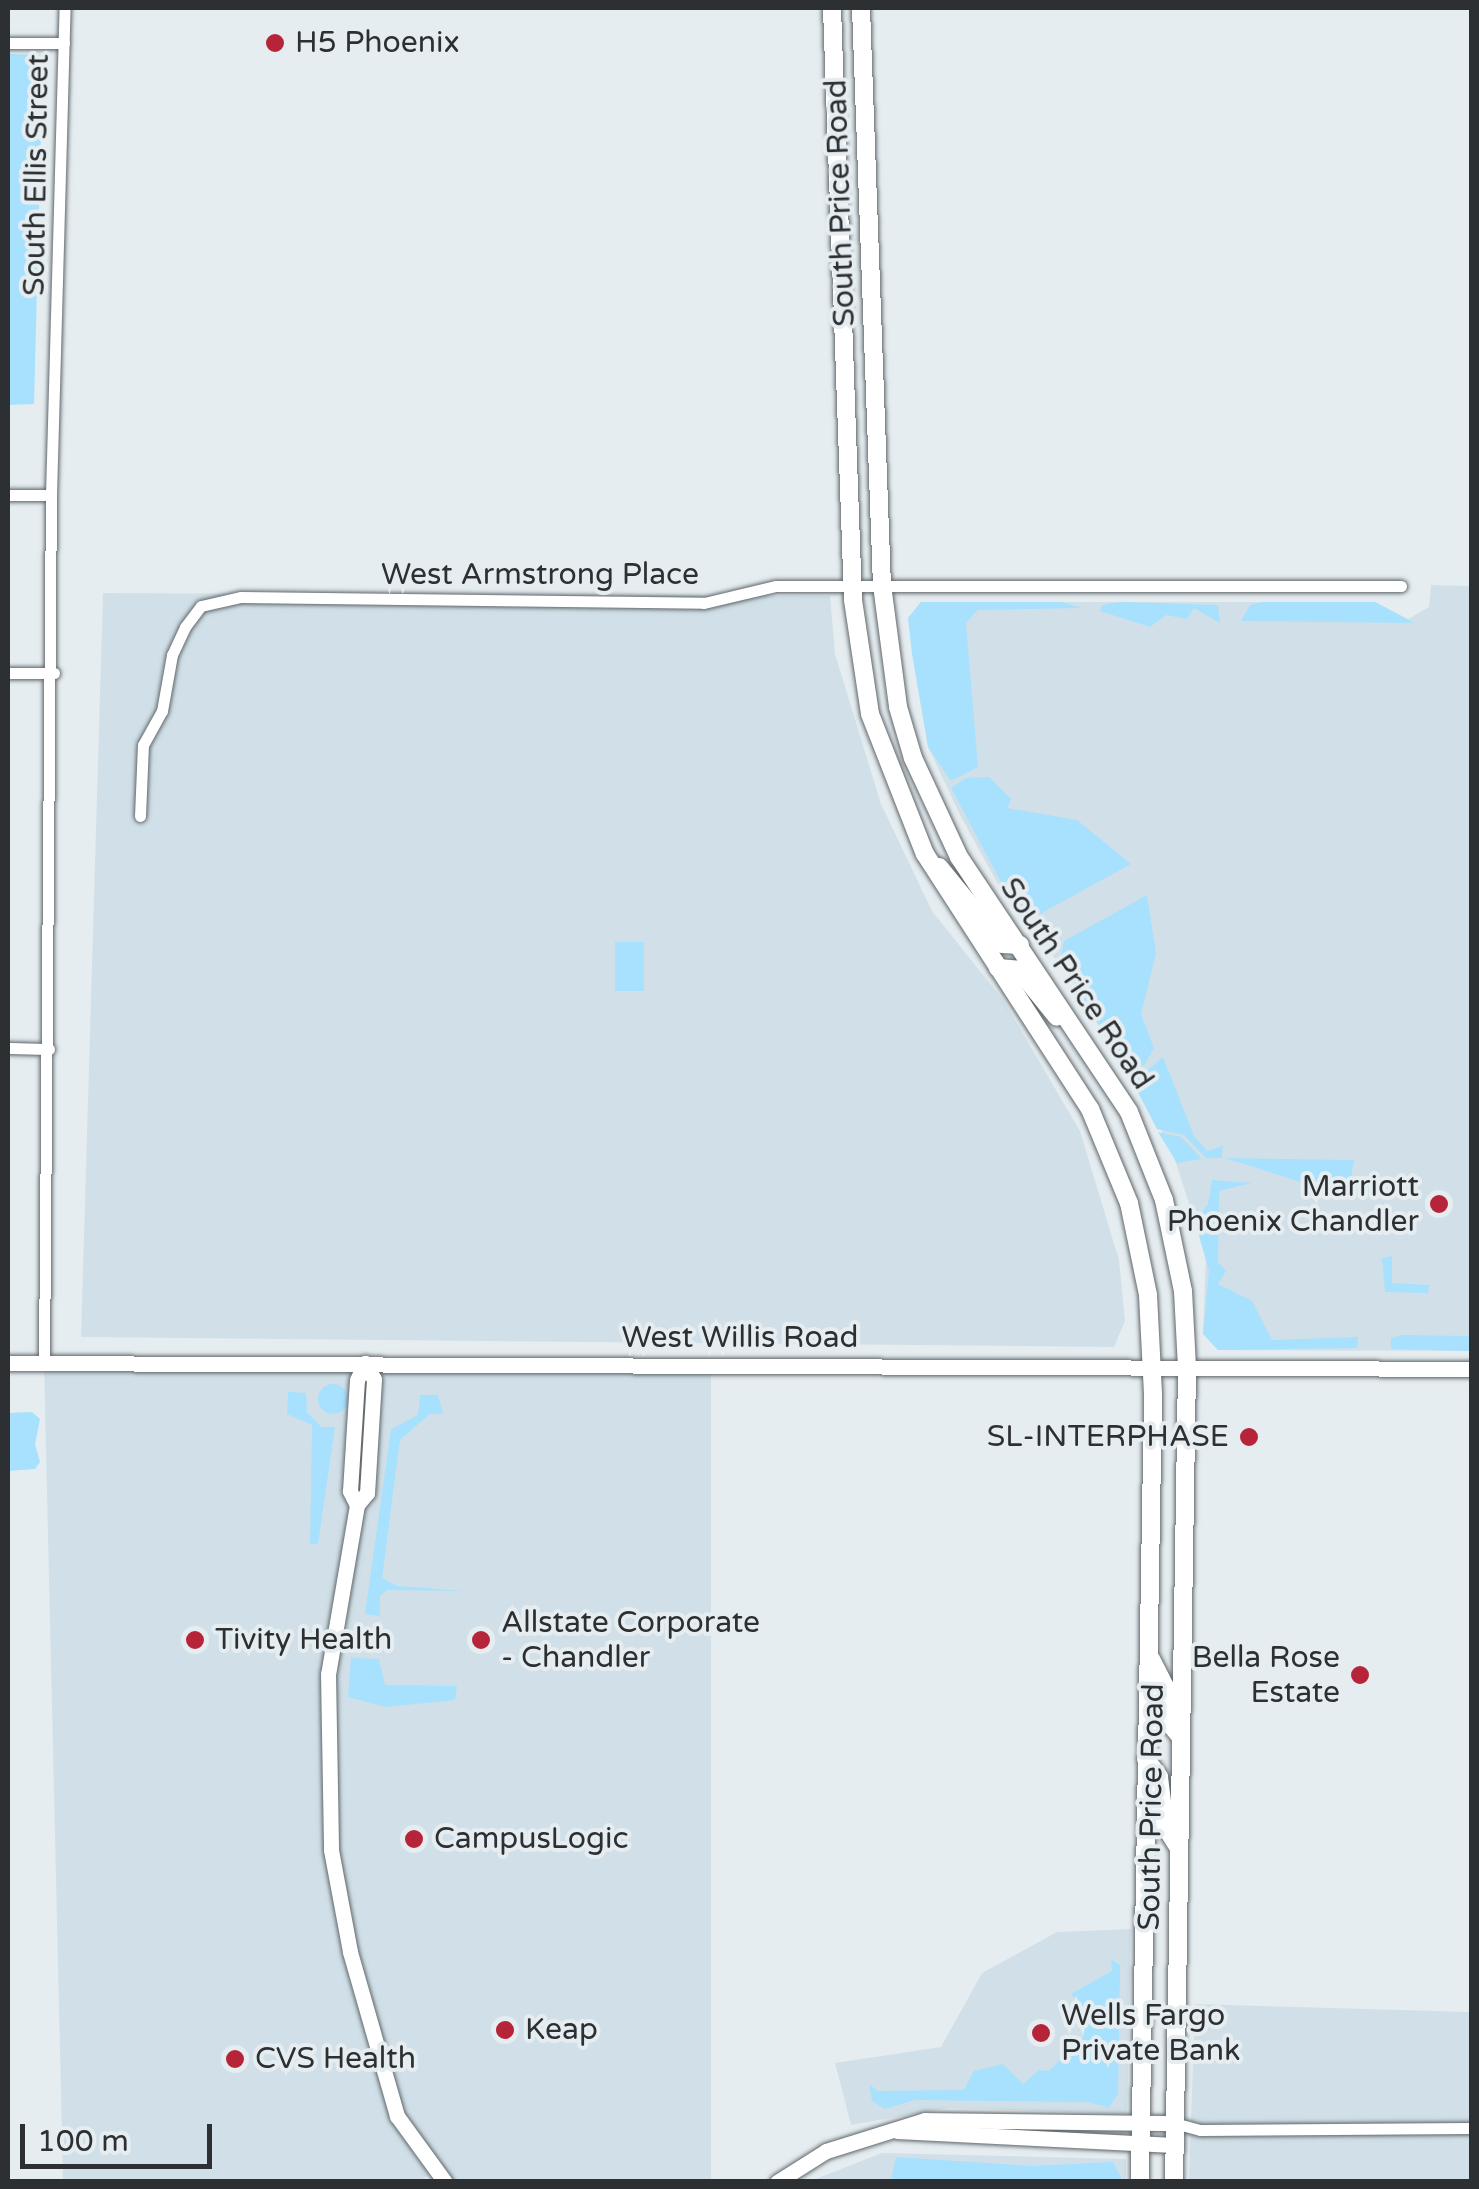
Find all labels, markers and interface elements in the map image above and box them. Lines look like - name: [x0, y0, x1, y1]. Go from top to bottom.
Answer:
- place label: H5 Phoenix: [295, 25, 460, 61]
- marker: H5 Phoenix: [264, 32, 286, 54]
- street label: South Ellis Street: [17, 54, 57, 296]
- street label: South Price Road: [819, 79, 863, 327]
- street label: West Armstrong Place: [381, 557, 699, 593]
- street label: South Price Road: [992, 871, 1160, 1097]
- place label: Marriott Phoenix Chandler: [1167, 1169, 1419, 1240]
- marker: Marriott Phoenix Chandler: [1428, 1193, 1450, 1215]
- street label: West Willis Road: [622, 1320, 858, 1356]
- place label: SL-INTERPHASE: [987, 1419, 1229, 1455]
- marker: SL-INTERPHASE: [1238, 1426, 1260, 1448]
- place label: Allstate Corporate - Chandler: [501, 1605, 760, 1676]
- place label: Tivity Health: [215, 1622, 392, 1658]
- marker: Tivity Health: [184, 1629, 206, 1651]
- marker: Allstate Corporate - Chandler: [470, 1629, 492, 1651]
- place label: Bella Rose Estate: [1192, 1640, 1340, 1710]
- marker: Bella Rose Estate: [1349, 1664, 1371, 1686]
- street label: South Price Road: [1132, 1683, 1172, 1931]
- place label: CampusLogic: [434, 1821, 628, 1857]
- marker: CampusLogic: [403, 1828, 425, 1850]
- place label: Wells Fargo Private Bank: [1061, 1998, 1240, 2068]
- place label: Keap: [525, 2012, 598, 2048]
- marker: Keap: [494, 2019, 516, 2041]
- marker: Wells Fargo Private Bank: [1030, 2022, 1052, 2044]
- place label: CVS Health: [255, 2041, 416, 2077]
- marker: CVS Health: [224, 2048, 246, 2070]
- scale bar: [25, 2104, 218, 2166]
- text: 100 m: [37, 2123, 129, 2160]

